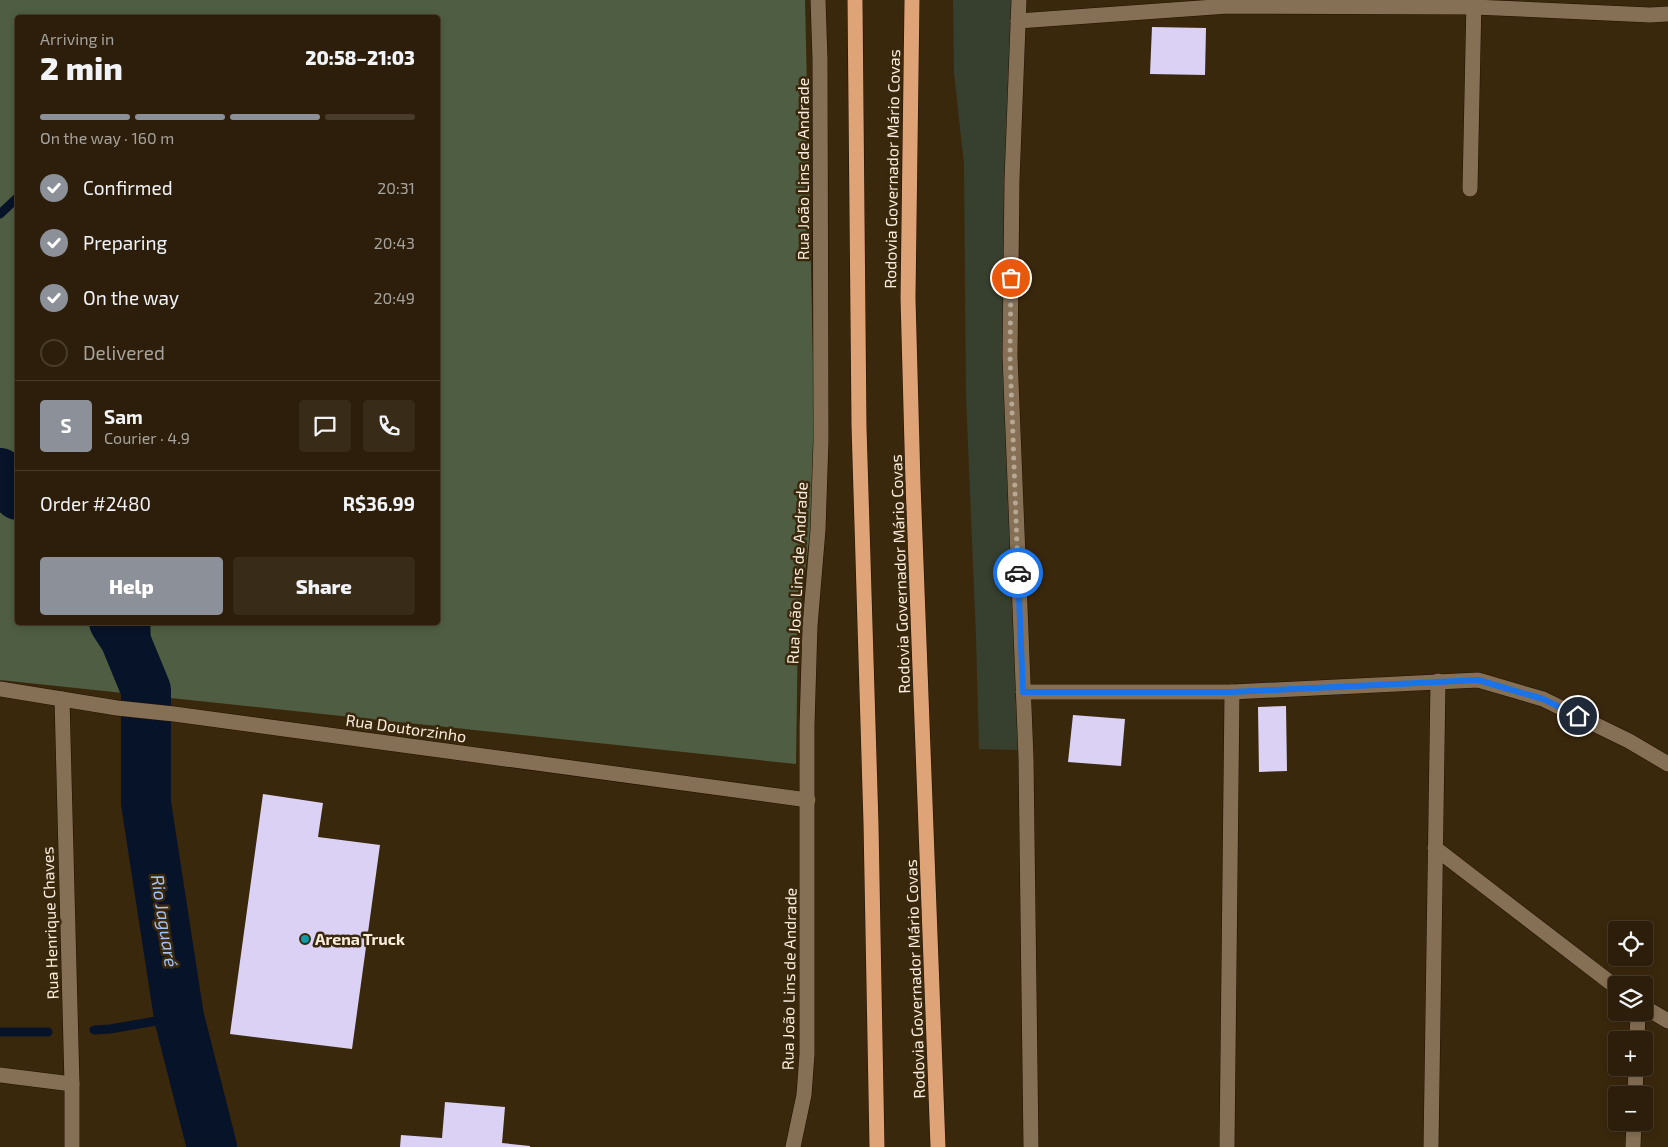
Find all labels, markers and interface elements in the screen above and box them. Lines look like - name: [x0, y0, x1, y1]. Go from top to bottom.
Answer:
- text: Arriving in: [40, 29, 114, 48]
- text: 20:58–21:03: [305, 46, 415, 69]
- text: 2 min: [40, 48, 123, 86]
- street label: Rodovia Governador Mário Covas: [880, 49, 903, 289]
- street label: Rua João Lins de Andrade: [793, 78, 812, 260]
- text: On the way · 160 m: [40, 128, 174, 147]
- icon: check: [40, 174, 68, 202]
- text: Confirmed: [83, 176, 173, 199]
- text: 20:31: [377, 178, 415, 197]
- icon: check: [40, 229, 68, 257]
- text: Preparing: [83, 231, 167, 254]
- text: 20:43: [374, 233, 415, 252]
- pin: [990, 257, 1032, 299]
- icon: bag: [997, 264, 1025, 292]
- icon: check: [40, 284, 68, 312]
- text: On the way: [83, 286, 179, 309]
- text: 20:49: [374, 288, 415, 307]
- text: Delivered: [83, 341, 165, 364]
- button: chat: [299, 400, 351, 452]
- button: phone: [363, 400, 415, 452]
- text: Sam: [104, 405, 143, 428]
- text: S: [60, 414, 72, 437]
- text: Courier · 4.9: [104, 428, 190, 447]
- street label: Rodovia Governador Mário Covas: [886, 454, 913, 694]
- street label: Rua João Lins de Andrade: [782, 481, 811, 665]
- text: Order #2480: [40, 492, 151, 515]
- text: R$36.99: [343, 492, 415, 515]
- courier: [993, 548, 1043, 598]
- button: Help: [40, 557, 223, 615]
- button: Share: [233, 557, 415, 615]
- icon: car: [1004, 559, 1032, 587]
- pin: [1557, 695, 1599, 737]
- icon: home: [1564, 702, 1592, 730]
- street label: Rua Doutorzinho: [345, 710, 468, 745]
- street label: Rua Henrique Chaves: [37, 846, 62, 1000]
- street label: Rodovia Governador Mário Covas: [901, 859, 928, 1099]
- water label: Rio Jaguaré: [147, 873, 183, 969]
- street label: Rua João Lins de Andrade: [777, 888, 800, 1070]
- map controls: [1608, 921, 1653, 1131]
- button: locate: [1608, 921, 1653, 966]
- place label: Arena Truck: [315, 929, 405, 948]
- marker: Arena Truck: [299, 933, 311, 945]
- button: layers: [1608, 976, 1653, 1021]
- button: +: [1608, 1031, 1653, 1076]
- button: −: [1608, 1086, 1653, 1131]

